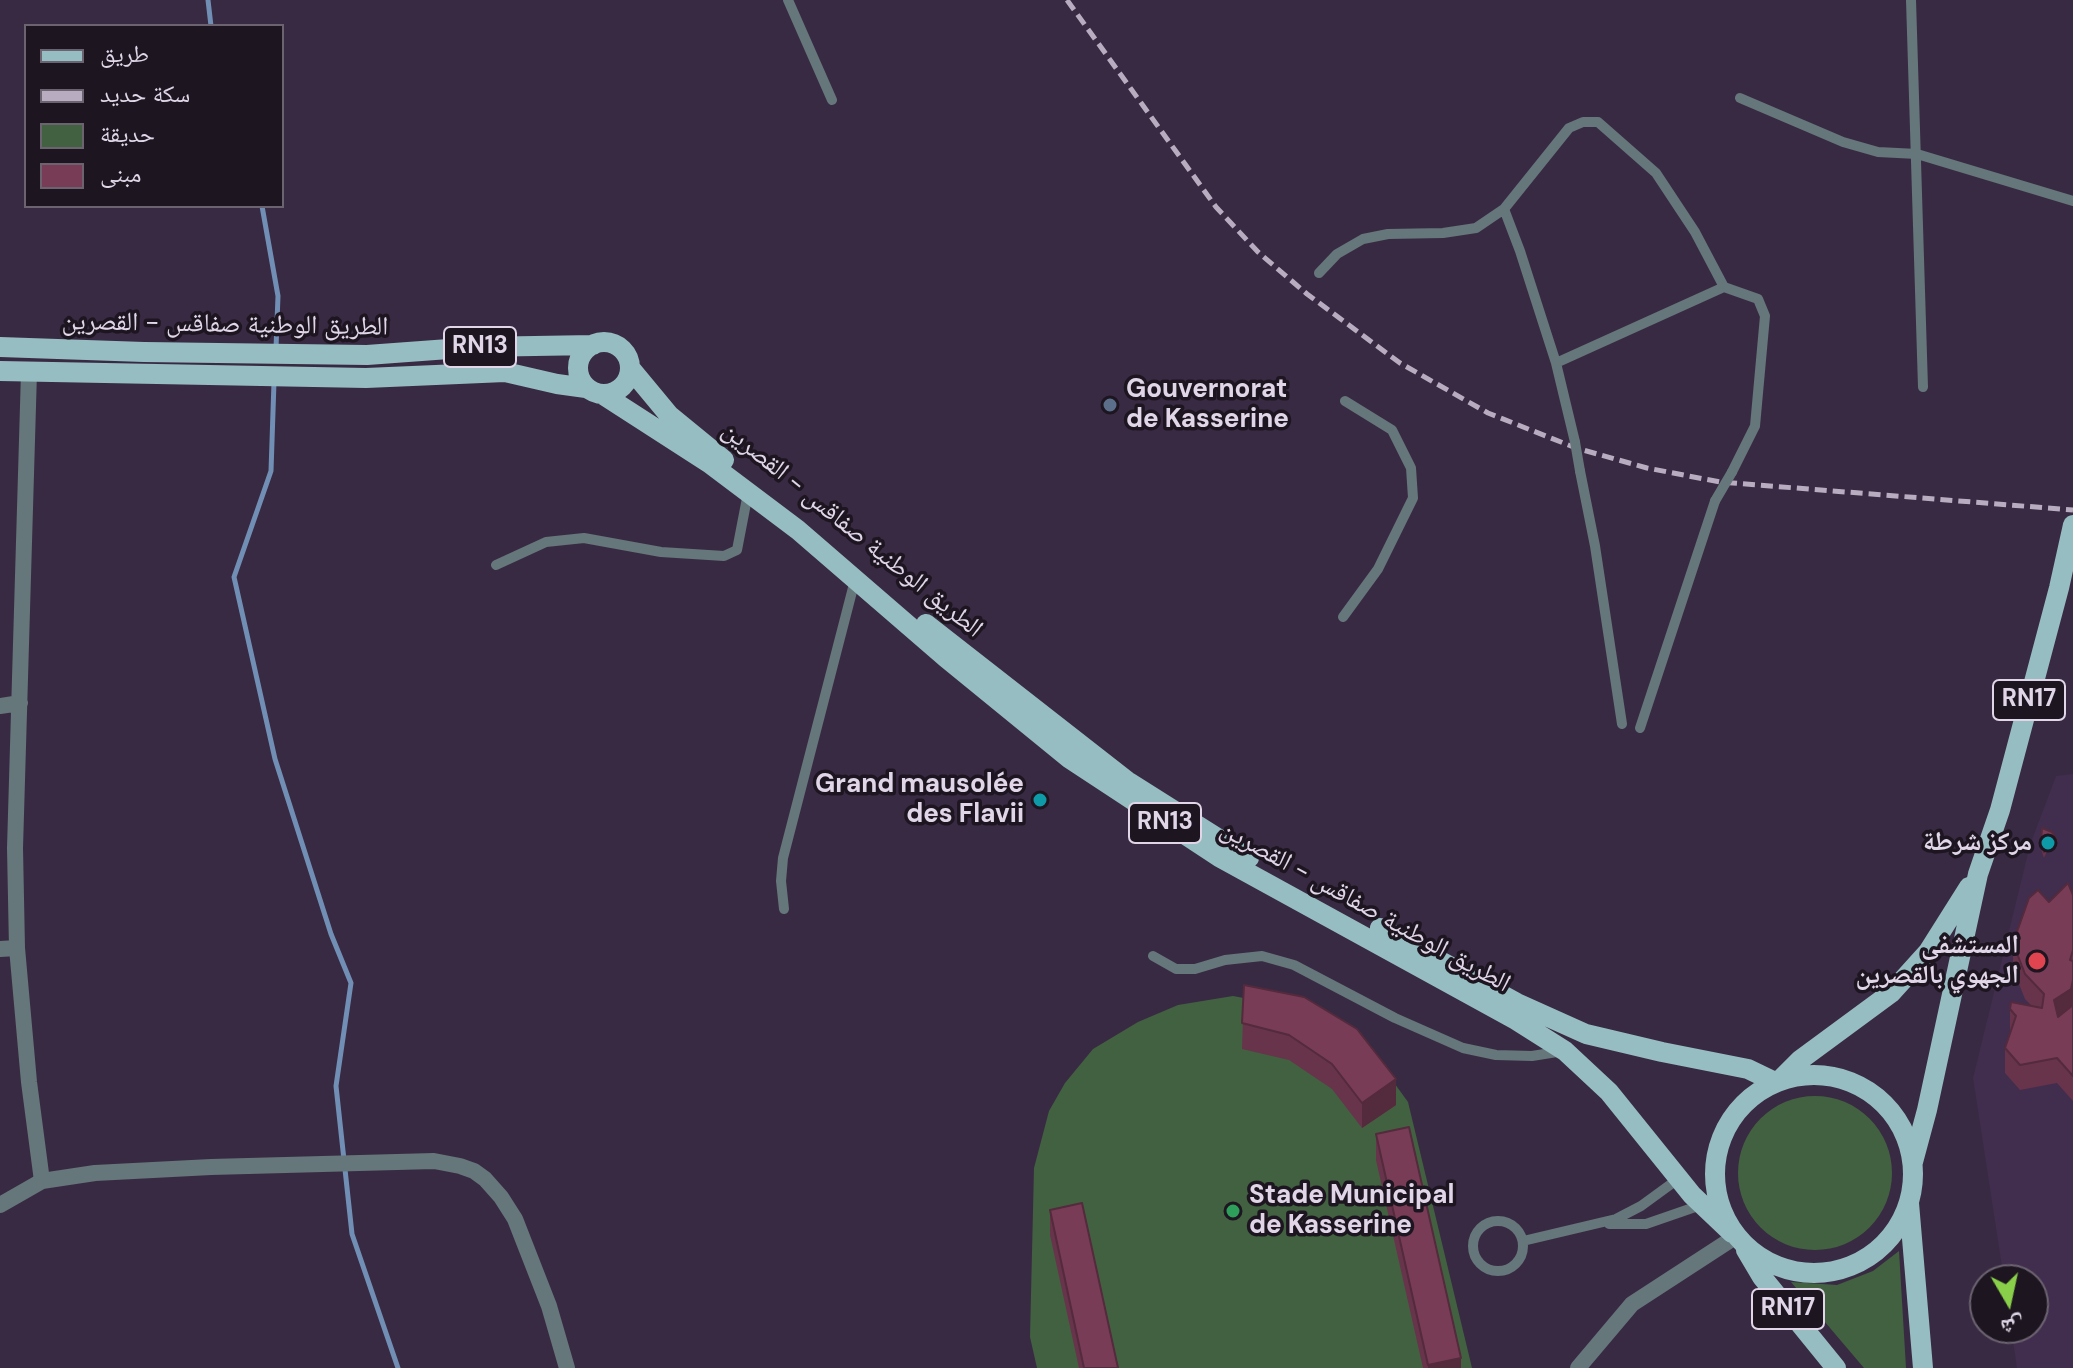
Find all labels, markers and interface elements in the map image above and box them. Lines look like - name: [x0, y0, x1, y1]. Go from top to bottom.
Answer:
- legend: [24, 24, 284, 208]
- text: طريق: [100, 38, 149, 69]
- text: سكة حديد: [100, 78, 190, 109]
- text: حديقة: [100, 118, 155, 149]
- text: مبنى: [100, 158, 141, 189]
- street label: الطريق الوطنية صفاقس - القصرين: [61, 307, 389, 343]
- road number: RN13: [444, 327, 516, 367]
- place label: Gouvernorat de Kasserine: [1126, 374, 1289, 436]
- marker: Gouvernorat de Kasserine: [1101, 396, 1119, 414]
- street label: الطريق الوطنية صفاقس - القصرين: [715, 415, 989, 645]
- road number: RN17: [1993, 680, 2065, 720]
- place label: Grand mausolée des Flavii: [815, 769, 1024, 830]
- marker: Grand mausolée des Flavii: [1031, 791, 1049, 809]
- road number: RN13: [1129, 803, 1201, 843]
- street label: الطريق الوطنية صفاقس - القصرين: [1215, 814, 1515, 1000]
- place label: مركز شرطة: [1923, 827, 2032, 859]
- marker: مركز شرطة: [2039, 834, 2057, 852]
- place label: المستشفى الجهوي بالقصرين: [1855, 930, 2019, 992]
- marker: المستشفى الجهوي بالقصرين: [2026, 950, 2048, 972]
- place label: Stade Municipal de Kasserine: [1249, 1180, 1454, 1242]
- marker: Stade Municipal de Kasserine: [1224, 1202, 1242, 1220]
- north arrow: [1969, 1264, 2049, 1344]
- road number: RN17: [1752, 1289, 1824, 1329]
- text: ش: [1999, 1310, 2026, 1342]

